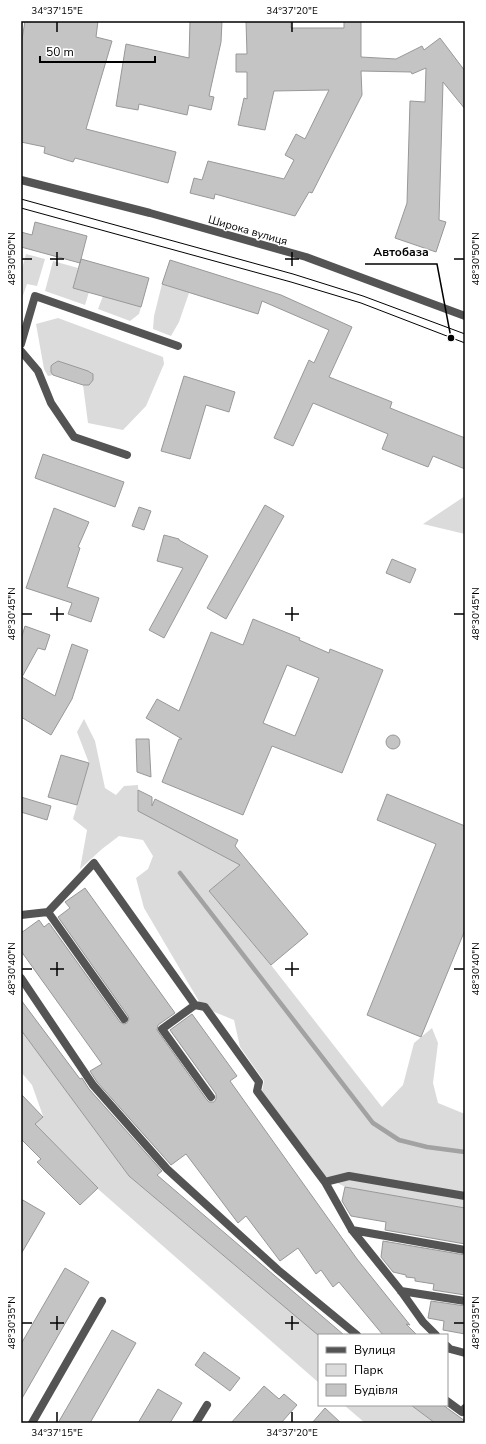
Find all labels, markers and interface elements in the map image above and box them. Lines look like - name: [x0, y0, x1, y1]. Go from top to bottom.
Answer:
- text: 34°37'15"E: [31, 4, 83, 18]
- text: 34°37'20"E: [266, 4, 318, 18]
- scale bar: [40, 38, 155, 64]
- text: 50 m: [46, 44, 74, 60]
- street label: Широка вулиця: [206, 212, 289, 249]
- text: 48°30'50"N: [5, 232, 19, 286]
- text: 48°30'50"N: [469, 232, 483, 286]
- callout: Автобаза: [365, 240, 437, 264]
- text: Автобаза: [373, 244, 429, 260]
- text: 48°30'45"N: [5, 587, 19, 641]
- text: 48°30'45"N: [469, 587, 483, 641]
- text: 48°30'40"N: [5, 942, 19, 996]
- text: 48°30'40"N: [469, 942, 483, 996]
- text: 48°30'35"N: [5, 1296, 19, 1350]
- text: 48°30'35"N: [469, 1296, 483, 1350]
- legend: [318, 1334, 448, 1406]
- text: Вулиця: [354, 1342, 396, 1358]
- text: Парк: [354, 1362, 384, 1378]
- text: Будівля: [354, 1382, 398, 1398]
- text: 34°37'15"E: [31, 1426, 83, 1440]
- text: 34°37'20"E: [266, 1426, 318, 1440]

